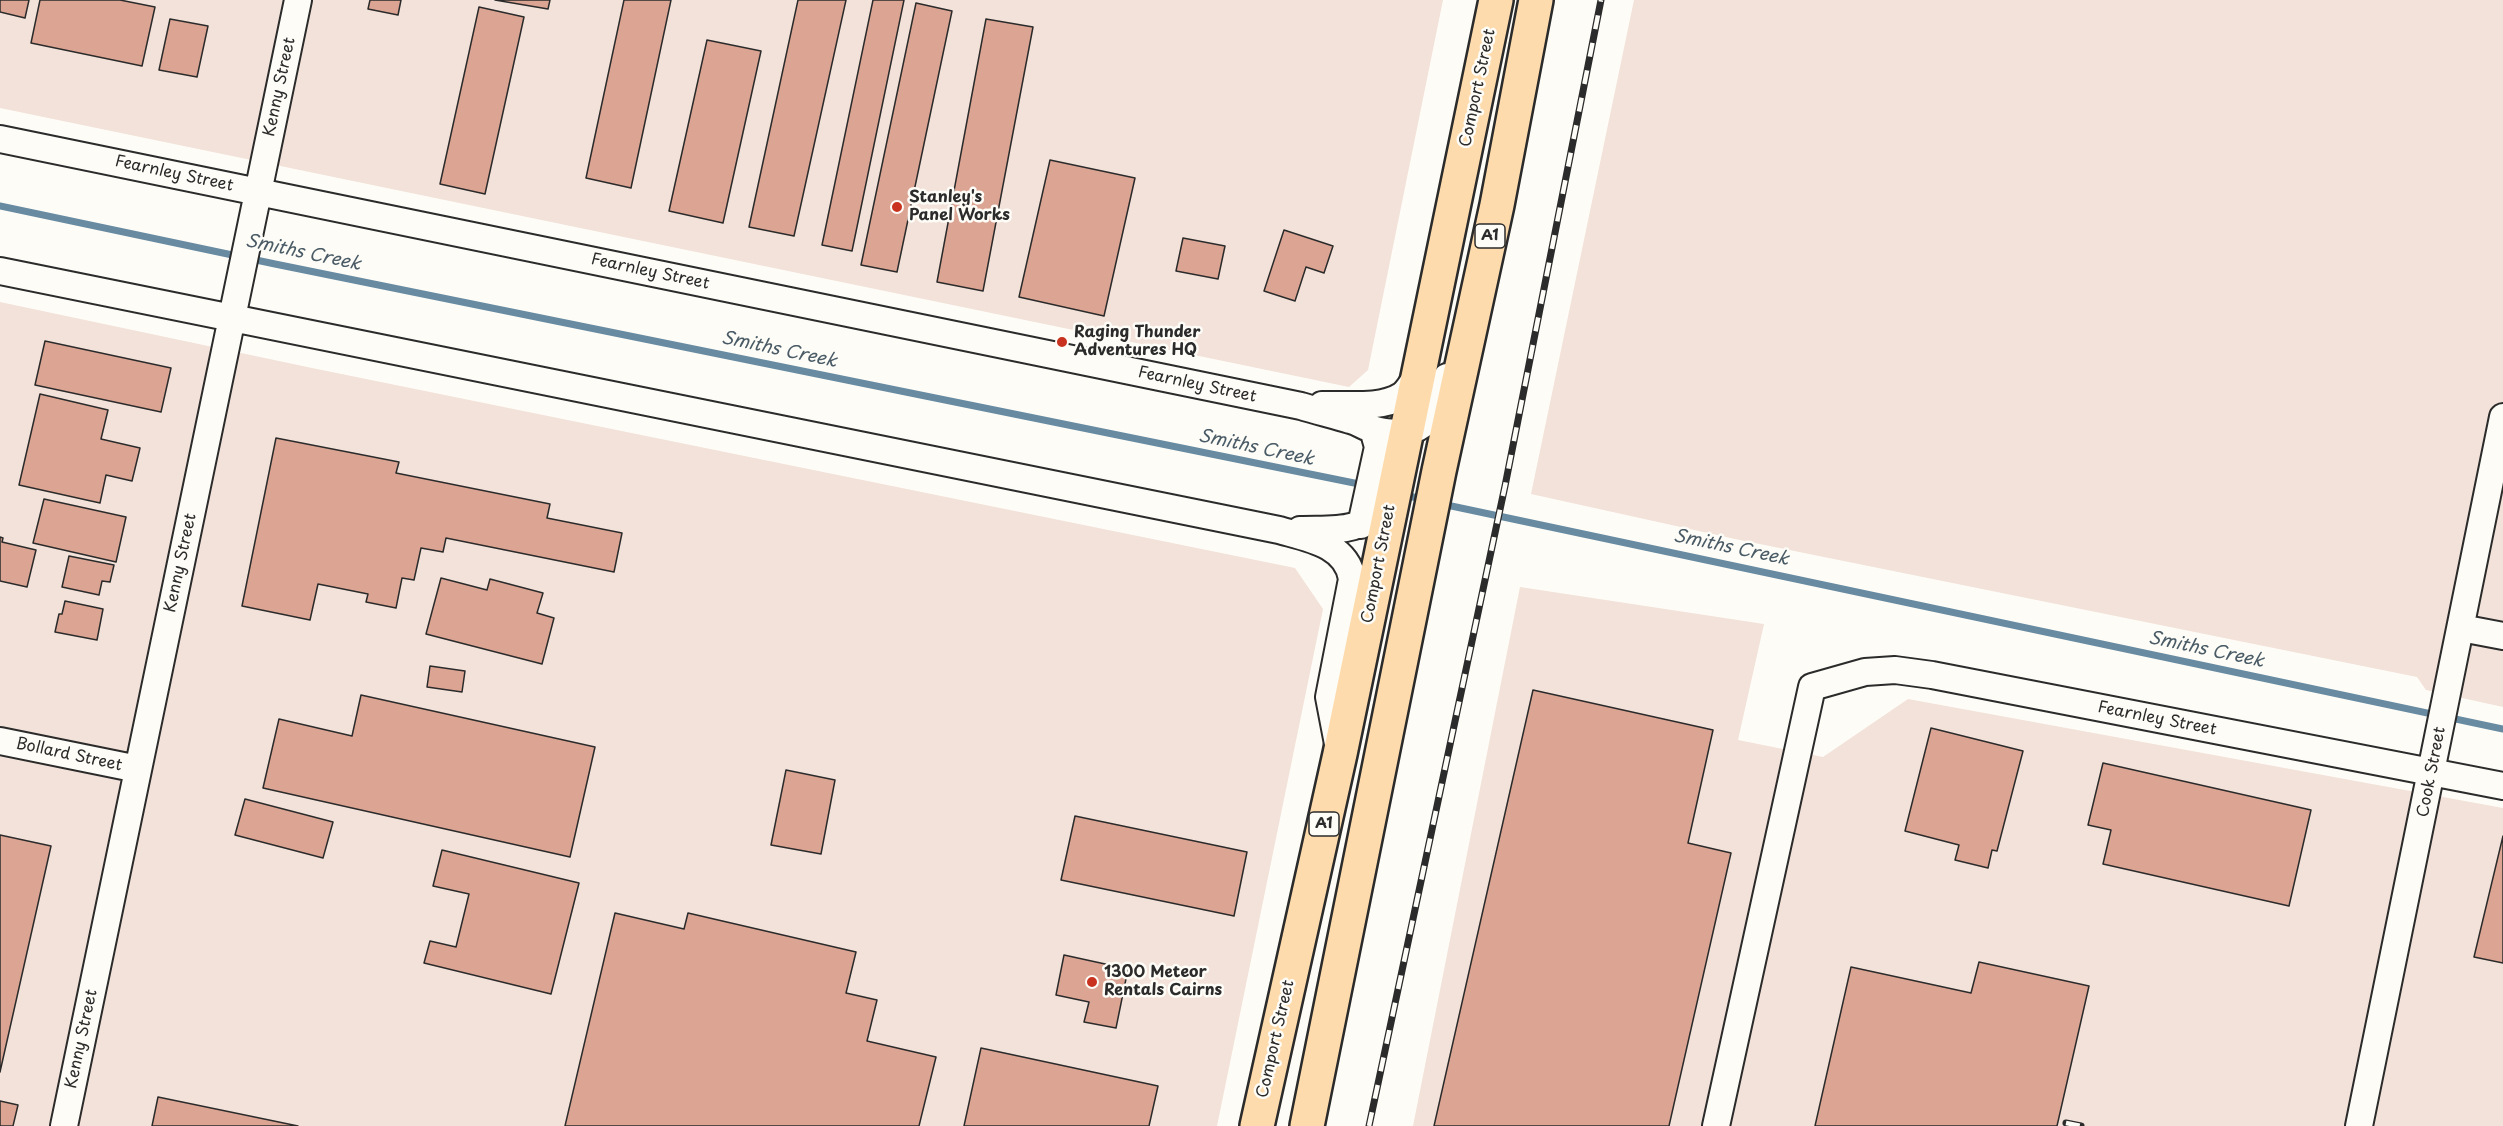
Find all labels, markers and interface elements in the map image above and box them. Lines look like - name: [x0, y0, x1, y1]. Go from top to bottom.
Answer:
- street label: Comport Street: [1456, 27, 1500, 149]
- street label: Kenny Street: [260, 36, 300, 138]
- street label: Fearnley Street: [113, 152, 235, 196]
- place label: Stanley's Panel Works: [909, 188, 1010, 226]
- marker: Stanley's Panel Works: [890, 200, 904, 214]
- road number: A1: [1475, 224, 1505, 248]
- water label: Smiths Creek: [243, 230, 363, 276]
- street label: Fearnley Street: [589, 250, 711, 294]
- place label: Raging Thunder Adventures HQ: [1074, 323, 1200, 361]
- water label: Smiths Creek: [719, 327, 839, 373]
- marker: Raging Thunder Adventures HQ: [1055, 335, 1069, 349]
- street label: Fearnley Street: [1136, 363, 1258, 407]
- water label: Smiths Creek: [1196, 425, 1316, 471]
- street label: Comport Street: [1358, 503, 1400, 625]
- street label: Kenny Street: [161, 512, 201, 614]
- water label: Smiths Creek: [1671, 525, 1791, 571]
- water label: Smiths Creek: [2146, 627, 2266, 673]
- street label: Fearnley Street: [2096, 698, 2218, 740]
- street label: Cook Street: [2414, 725, 2450, 819]
- street label: Bollard Street: [14, 734, 124, 776]
- road number: A1: [1309, 812, 1339, 836]
- place label: 1300 Meteor Rentals Cairns: [1104, 963, 1222, 1001]
- marker: 1300 Meteor Rentals Cairns: [1085, 975, 1099, 989]
- street label: Comport Street: [1253, 978, 1299, 1100]
- street label: Kenny Street: [62, 988, 102, 1090]

